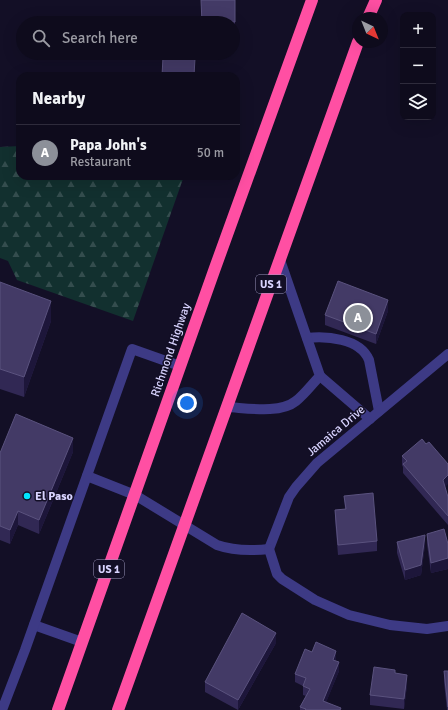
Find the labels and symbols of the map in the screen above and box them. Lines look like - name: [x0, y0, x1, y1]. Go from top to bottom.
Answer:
- north arrow: [352, 12, 388, 48]
- road number: US 1: [256, 275, 286, 293]
- street label: Richmond Highway: [148, 301, 194, 399]
- pin: A: [345, 303, 371, 333]
- your location: [177, 393, 197, 413]
- street label: Jamaica Drive: [304, 402, 368, 460]
- place label: El Paso: [35, 489, 73, 504]
- marker: El Paso: [22, 491, 32, 501]
- road number: US 1: [94, 560, 124, 578]

